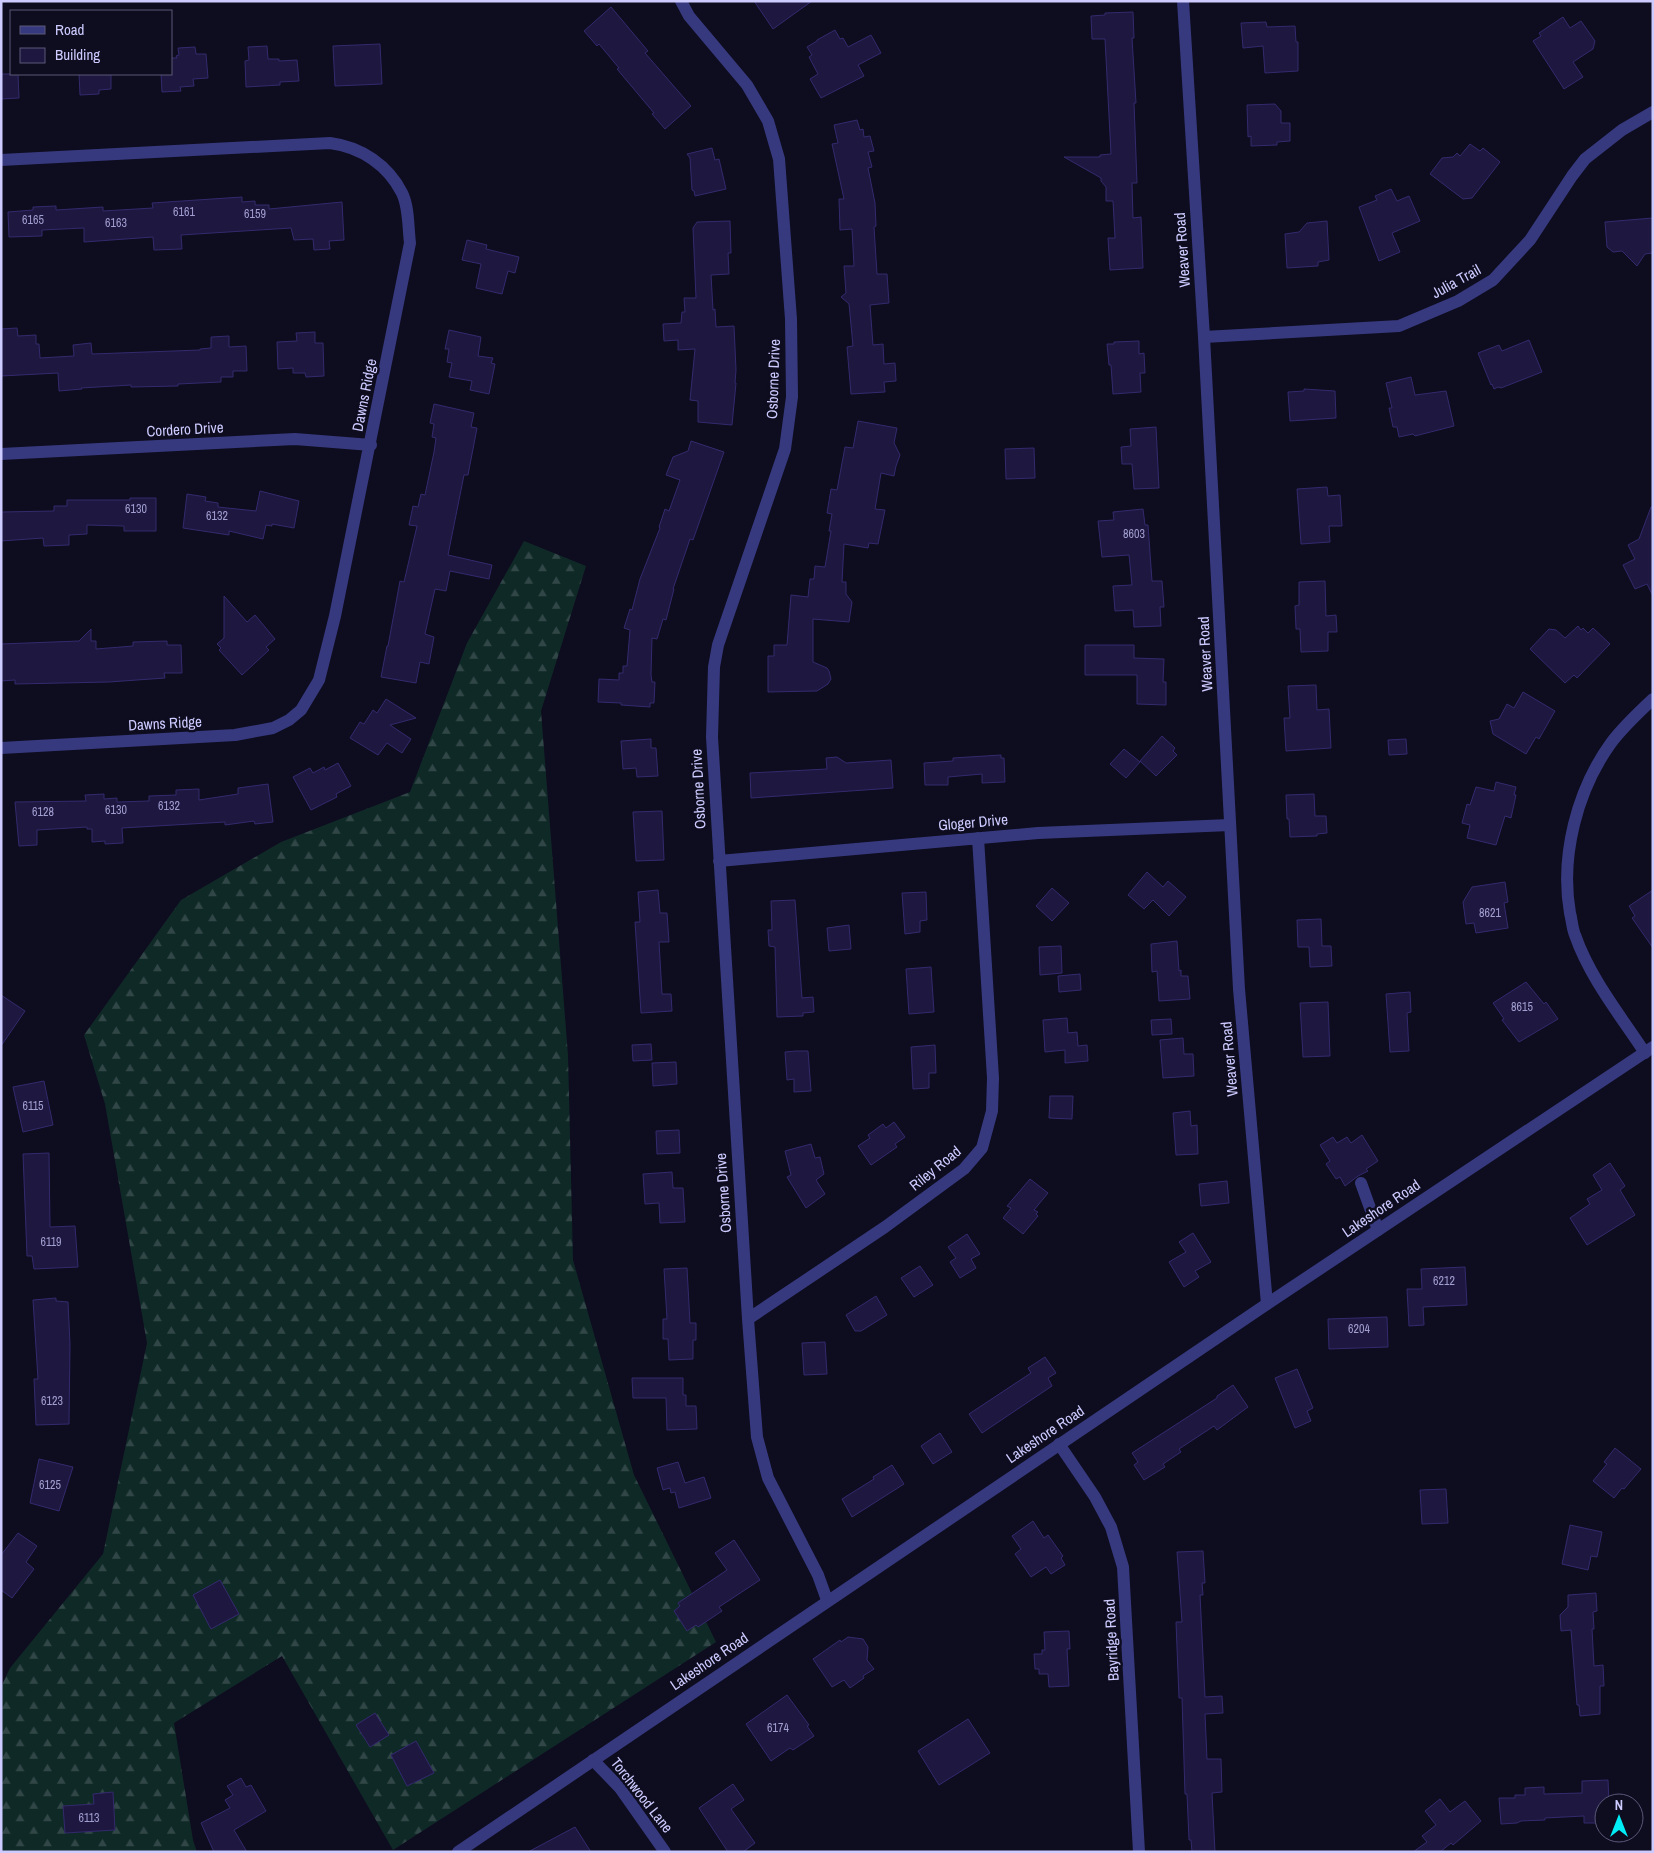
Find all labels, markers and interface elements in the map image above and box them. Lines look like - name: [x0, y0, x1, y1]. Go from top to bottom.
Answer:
- legend: [10, 10, 172, 75]
- text: Road: [55, 19, 84, 40]
- text: Building: [55, 44, 100, 65]
- house number: 6161: [173, 204, 195, 220]
- house number: 6159: [244, 206, 266, 222]
- house number: 6165: [22, 212, 44, 228]
- street label: Weaver Road: [1169, 212, 1195, 288]
- house number: 6163: [105, 215, 127, 231]
- street label: Julia Trail: [1428, 259, 1484, 303]
- street label: Osborne Drive: [761, 339, 785, 419]
- street label: Dawns Ridge: [347, 357, 381, 433]
- street label: Cordero Drive: [146, 416, 224, 442]
- house number: 6130: [125, 501, 147, 517]
- house number: 6132: [206, 508, 228, 524]
- house number: 8603: [1123, 526, 1145, 542]
- street label: Weaver Road: [1193, 616, 1217, 692]
- street label: Dawns Ridge: [128, 711, 203, 735]
- street label: Osborne Drive: [685, 748, 711, 829]
- house number: 6132: [158, 798, 180, 814]
- house number: 6130: [105, 802, 127, 818]
- house number: 6128: [32, 804, 54, 820]
- street label: Gloger Drive: [937, 808, 1009, 835]
- house number: 8621: [1479, 905, 1501, 921]
- house number: 8615: [1511, 999, 1533, 1015]
- street label: Weaver Road: [1215, 1021, 1243, 1097]
- house number: 6115: [22, 1098, 44, 1114]
- street label: Riley Road: [905, 1141, 965, 1195]
- street label: Osborne Drive: [710, 1152, 736, 1234]
- street label: Lakeshore Road: [1338, 1174, 1424, 1242]
- house number: 6119: [40, 1234, 62, 1250]
- house number: 6212: [1433, 1273, 1455, 1289]
- house number: 6204: [1348, 1321, 1370, 1337]
- house number: 6123: [41, 1393, 63, 1409]
- street label: Lakeshore Road: [1002, 1400, 1088, 1468]
- house number: 6125: [39, 1477, 61, 1493]
- street label: Bayridge Road: [1098, 1598, 1124, 1682]
- street label: Lakeshore Road: [666, 1627, 752, 1695]
- house number: 6174: [767, 1720, 789, 1736]
- street label: Torchwood Lane: [606, 1753, 678, 1837]
- north arrow: [1594, 1793, 1644, 1843]
- text: N: [1615, 1796, 1623, 1814]
- house number: 6113: [78, 1810, 100, 1826]

